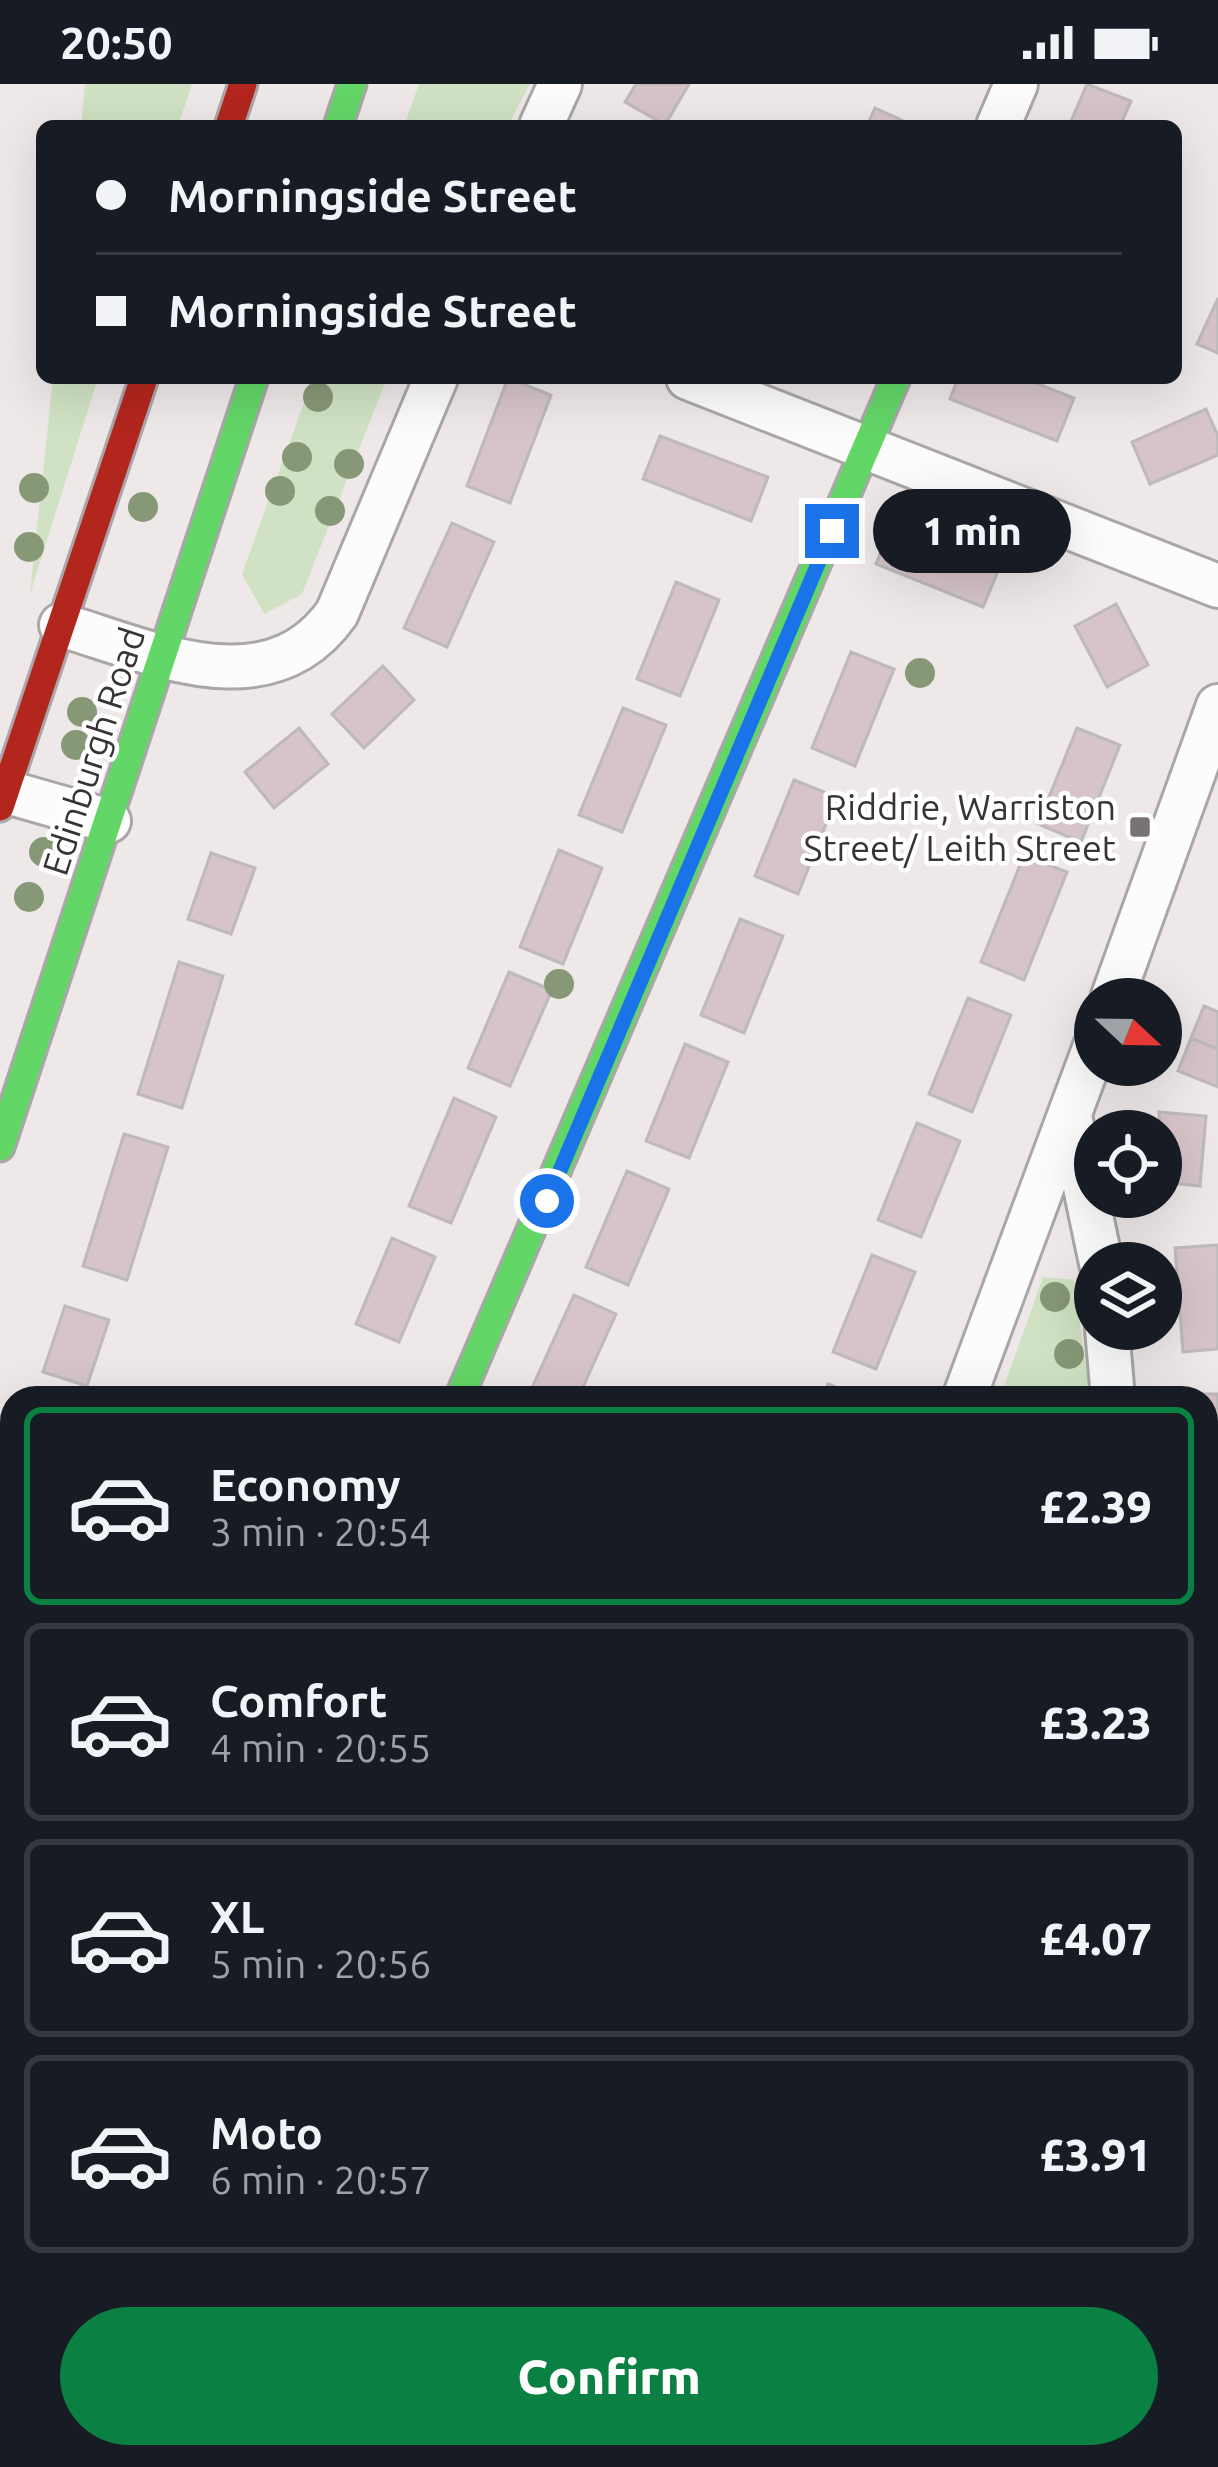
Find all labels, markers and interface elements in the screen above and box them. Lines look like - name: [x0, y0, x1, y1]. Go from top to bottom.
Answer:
- text: 20:50: [60, 17, 173, 68]
- text: Morningside Street: [168, 170, 577, 221]
- text: Morningside Street: [168, 285, 577, 336]
- callout: 1 min: [874, 489, 1072, 573]
- route end: [805, 504, 859, 558]
- text: 1 min: [922, 509, 1022, 552]
- street label: Edinburgh Road: [34, 622, 152, 880]
- place label: Riddrie, Warriston Street/ Leith Street: [804, 786, 1116, 868]
- marker: Riddrie, Warriston Street/ Leith Street: [1127, 814, 1153, 840]
- north arrow: [1074, 978, 1182, 1086]
- map controls: [1074, 978, 1182, 1350]
- button: locate: [1074, 1110, 1182, 1218]
- route start: [520, 1174, 574, 1228]
- button: layers: [1074, 1242, 1182, 1350]
- icon: car: [66, 1452, 174, 1560]
- text: Economy: [210, 1459, 401, 1510]
- text: £2.39: [1039, 1481, 1152, 1532]
- text: 3 min · 20:54: [210, 1510, 431, 1553]
- icon: car: [66, 1668, 174, 1776]
- text: Comfort: [210, 1675, 387, 1726]
- text: £3.23: [1039, 1697, 1152, 1748]
- text: 4 min · 20:55: [210, 1726, 431, 1769]
- icon: car: [66, 1884, 174, 1992]
- text: XL: [210, 1891, 264, 1942]
- text: £4.07: [1039, 1913, 1152, 1964]
- text: 5 min · 20:56: [210, 1942, 431, 1985]
- icon: car: [66, 2100, 174, 2208]
- text: Moto: [210, 2107, 323, 2158]
- text: £3.91: [1039, 2129, 1152, 2180]
- text: 6 min · 20:57: [210, 2158, 431, 2201]
- button: Confirm: [60, 2307, 1158, 2445]

